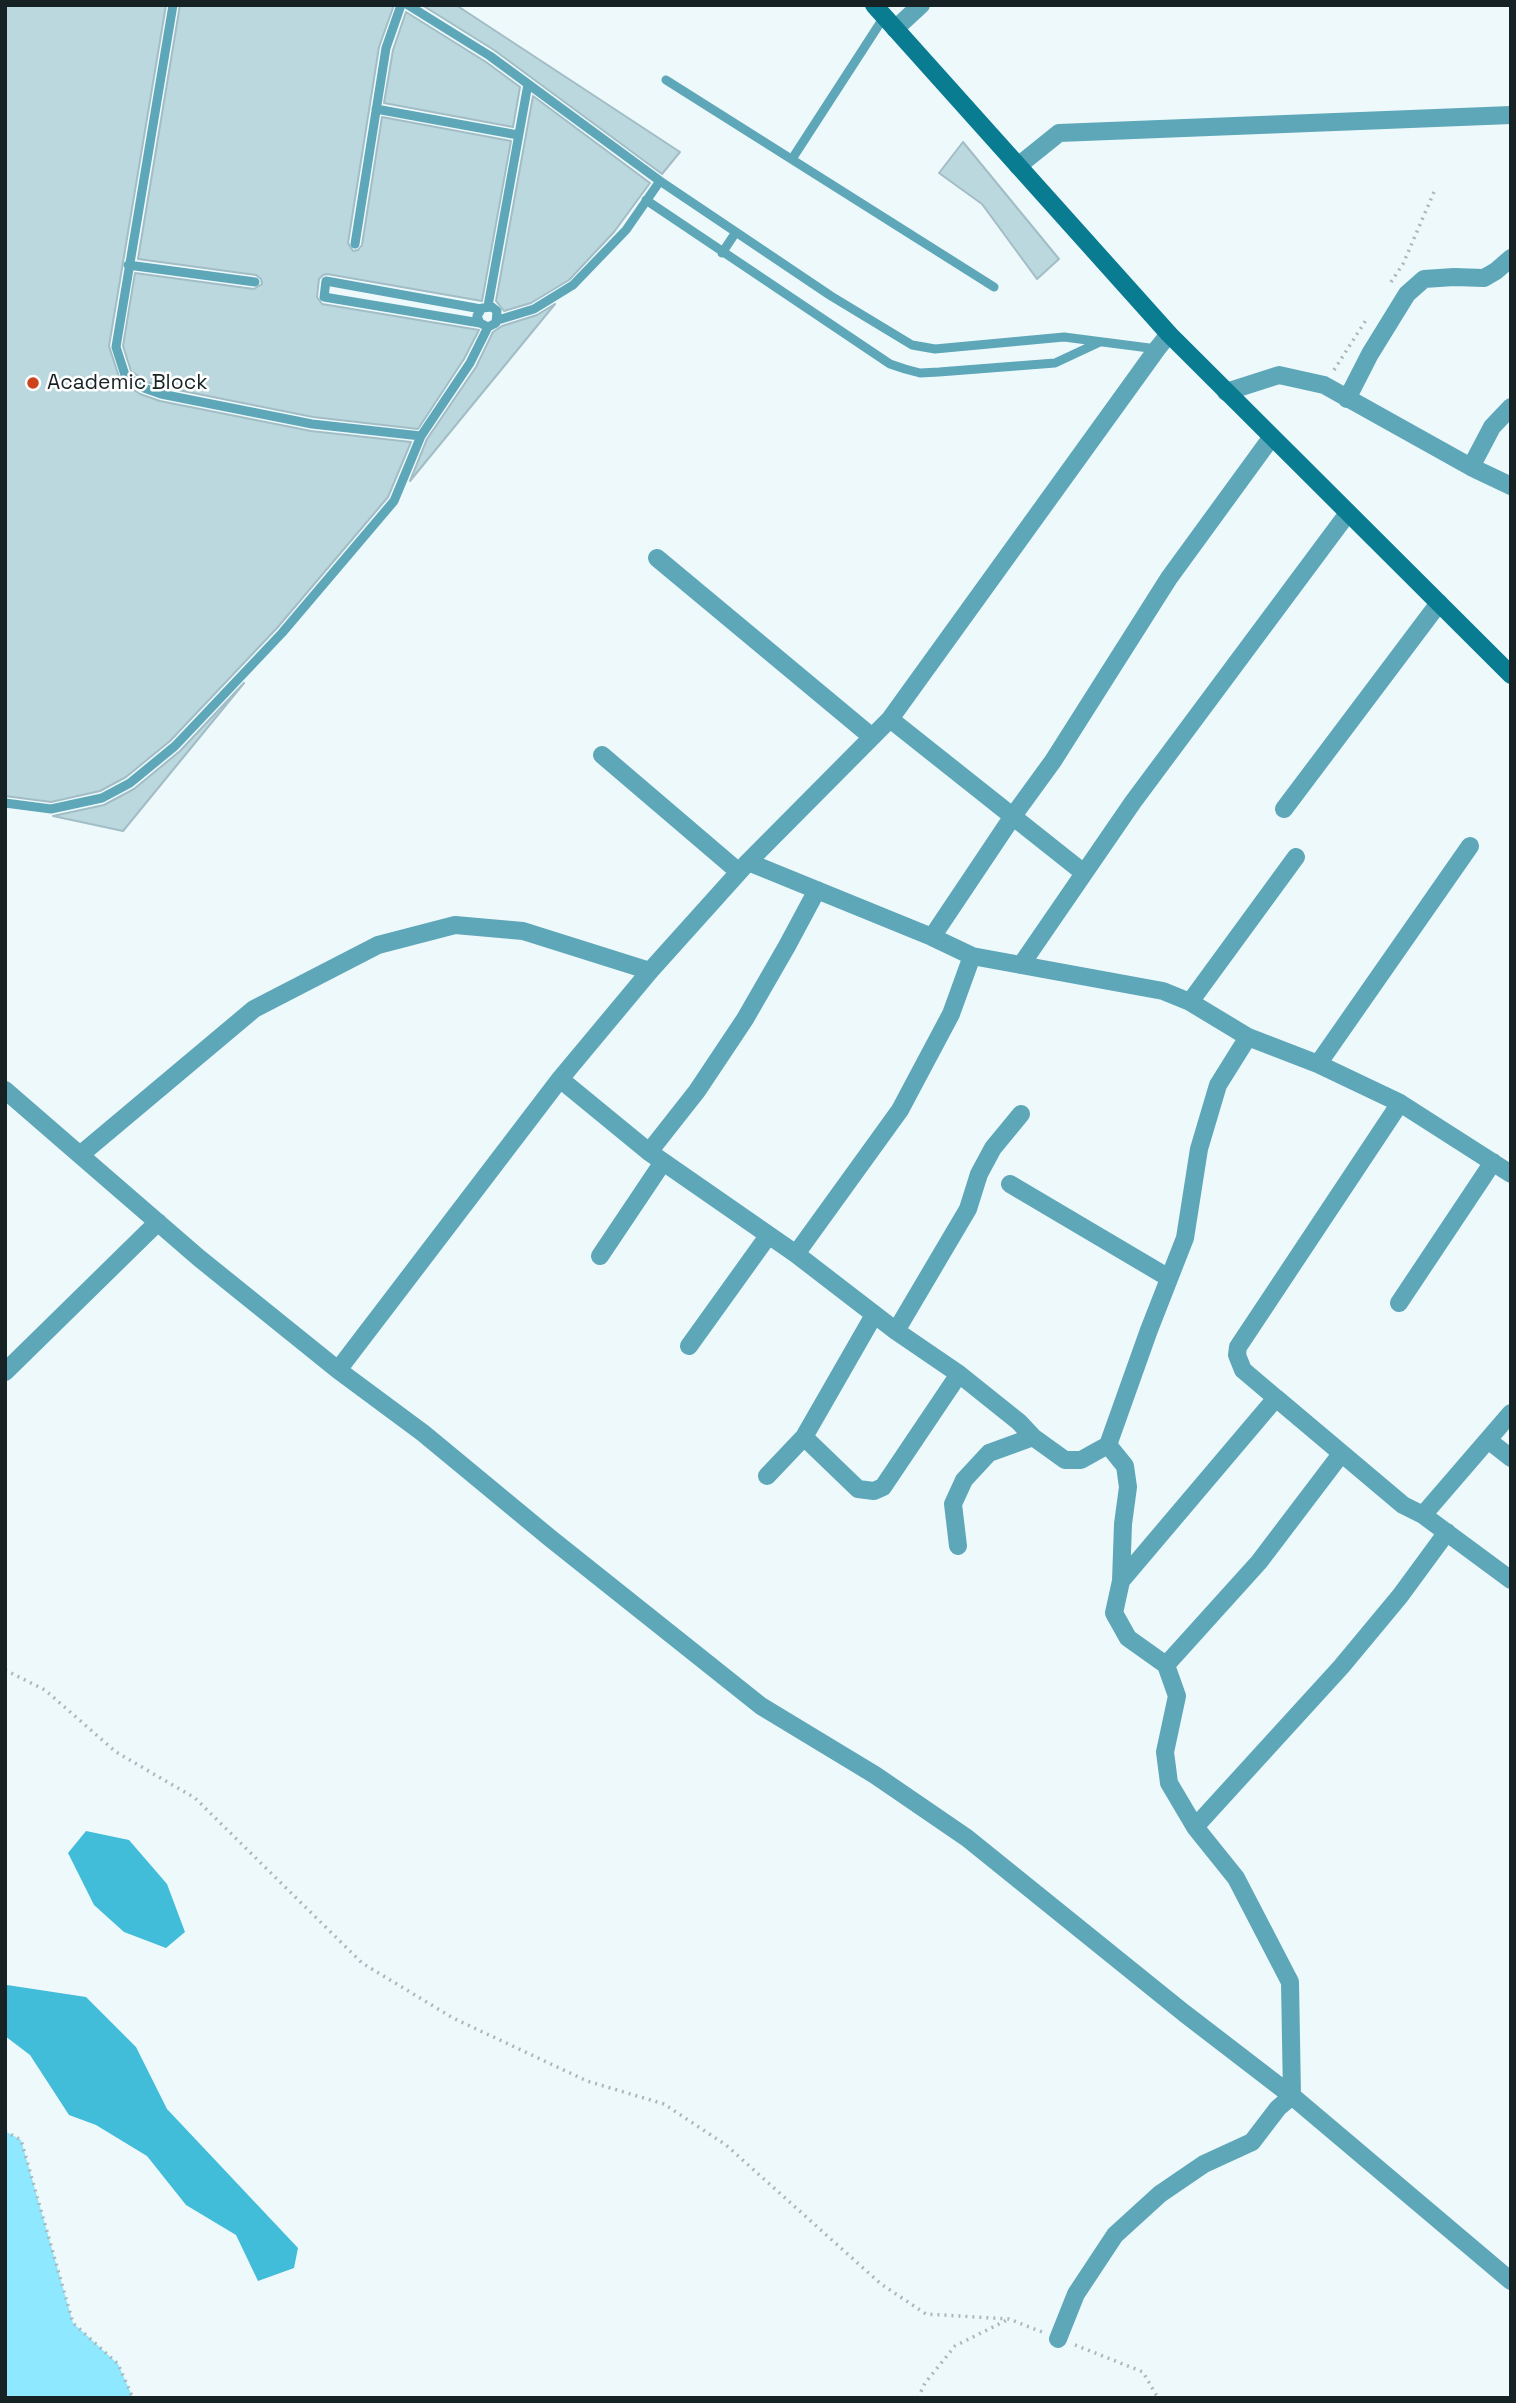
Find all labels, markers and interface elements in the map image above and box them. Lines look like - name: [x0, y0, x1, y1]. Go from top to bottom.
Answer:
- place label: Academic Block: [47, 370, 208, 396]
- marker: Academic Block: [25, 375, 41, 391]

